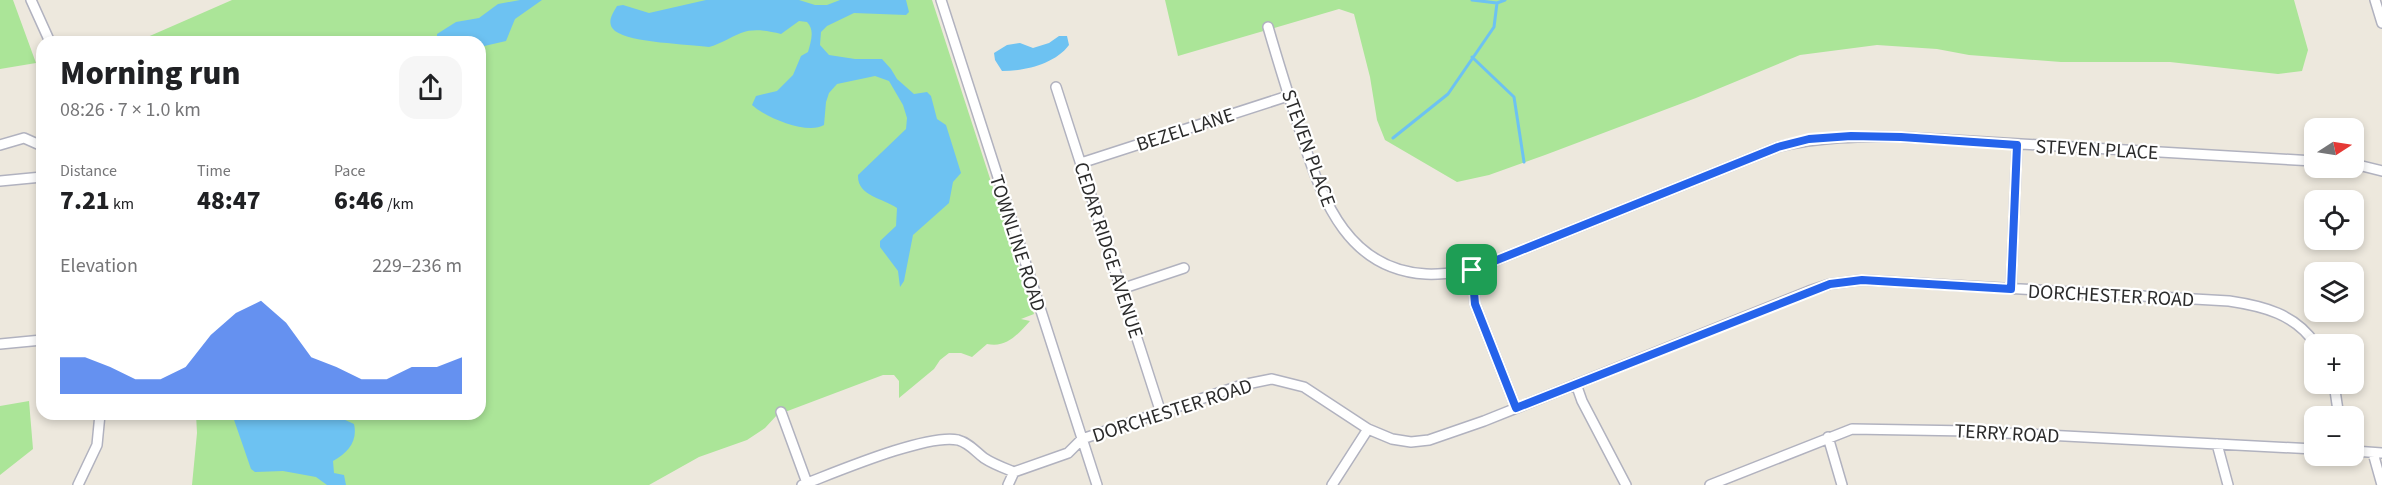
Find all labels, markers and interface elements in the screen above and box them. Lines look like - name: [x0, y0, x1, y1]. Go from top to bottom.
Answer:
- text: Morning run: [60, 50, 240, 97]
- button: share: [399, 56, 462, 119]
- street label: STEVEN PLACE: [1274, 86, 1342, 211]
- text: 08:26 · 7 × 1.0 km: [60, 96, 201, 124]
- street label: BEZEL LANE: [1133, 101, 1238, 159]
- north arrow: [2304, 118, 2364, 178]
- map controls: [2304, 118, 2364, 466]
- street label: STEVEN PLACE: [2035, 133, 2159, 167]
- street label: CEDAR RIDGE AVENUE: [1066, 159, 1150, 342]
- text: Distance: [60, 160, 117, 182]
- text: Time: [197, 160, 231, 182]
- text: Pace: [334, 160, 365, 182]
- street label: TOWNLINE ROAD: [982, 171, 1052, 315]
- text: 7.21: [60, 182, 110, 219]
- text: 48:47: [197, 182, 261, 219]
- text: 6:46: [334, 182, 384, 219]
- button: locate: [2304, 190, 2364, 250]
- text: km: [110, 193, 134, 215]
- text: /km: [384, 193, 414, 215]
- pin: [1446, 244, 1497, 295]
- text: Elevation: [60, 252, 138, 280]
- text: 229–236 m: [372, 252, 462, 280]
- icon: arrive: [1455, 253, 1488, 286]
- button: layers: [2304, 262, 2364, 322]
- street label: DORCHESTER ROAD: [2027, 278, 2195, 314]
- button: +: [2304, 334, 2364, 394]
- street label: DORCHESTER ROAD: [1089, 372, 1256, 450]
- button: −: [2304, 406, 2364, 466]
- street label: TERRY ROAD: [1954, 417, 2060, 451]

